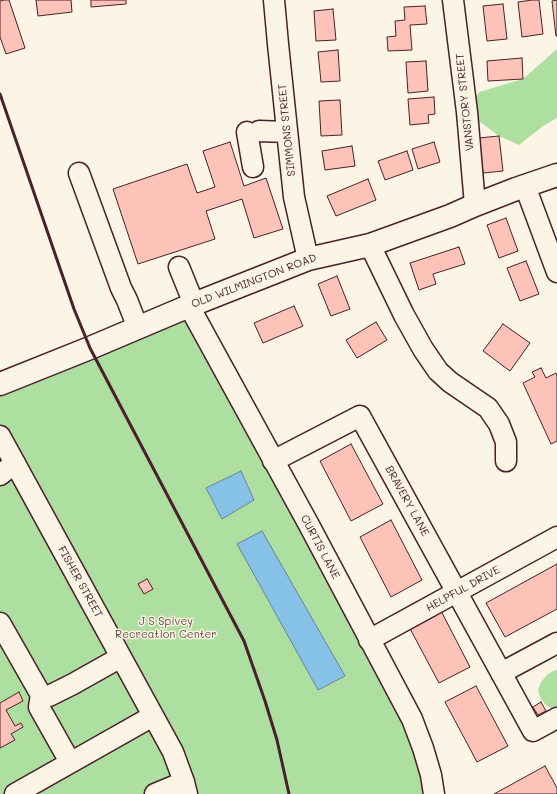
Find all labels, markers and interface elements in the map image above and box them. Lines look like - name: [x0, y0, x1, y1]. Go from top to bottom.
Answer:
- street label: VANSTORY STREET: [453, 53, 477, 151]
- street label: SIMMONS STREET: [276, 83, 298, 177]
- street label: OLD WILMINGTON ROAD: [190, 251, 318, 311]
- street label: BRAVERY LANE: [382, 463, 432, 539]
- street label: CURTIS LANE: [298, 513, 342, 581]
- street label: FISHER STREET: [55, 544, 105, 620]
- street label: HELPFUL DRIVE: [424, 563, 502, 615]
- park label: J S Spivey Recreation Center: [115, 615, 217, 641]

